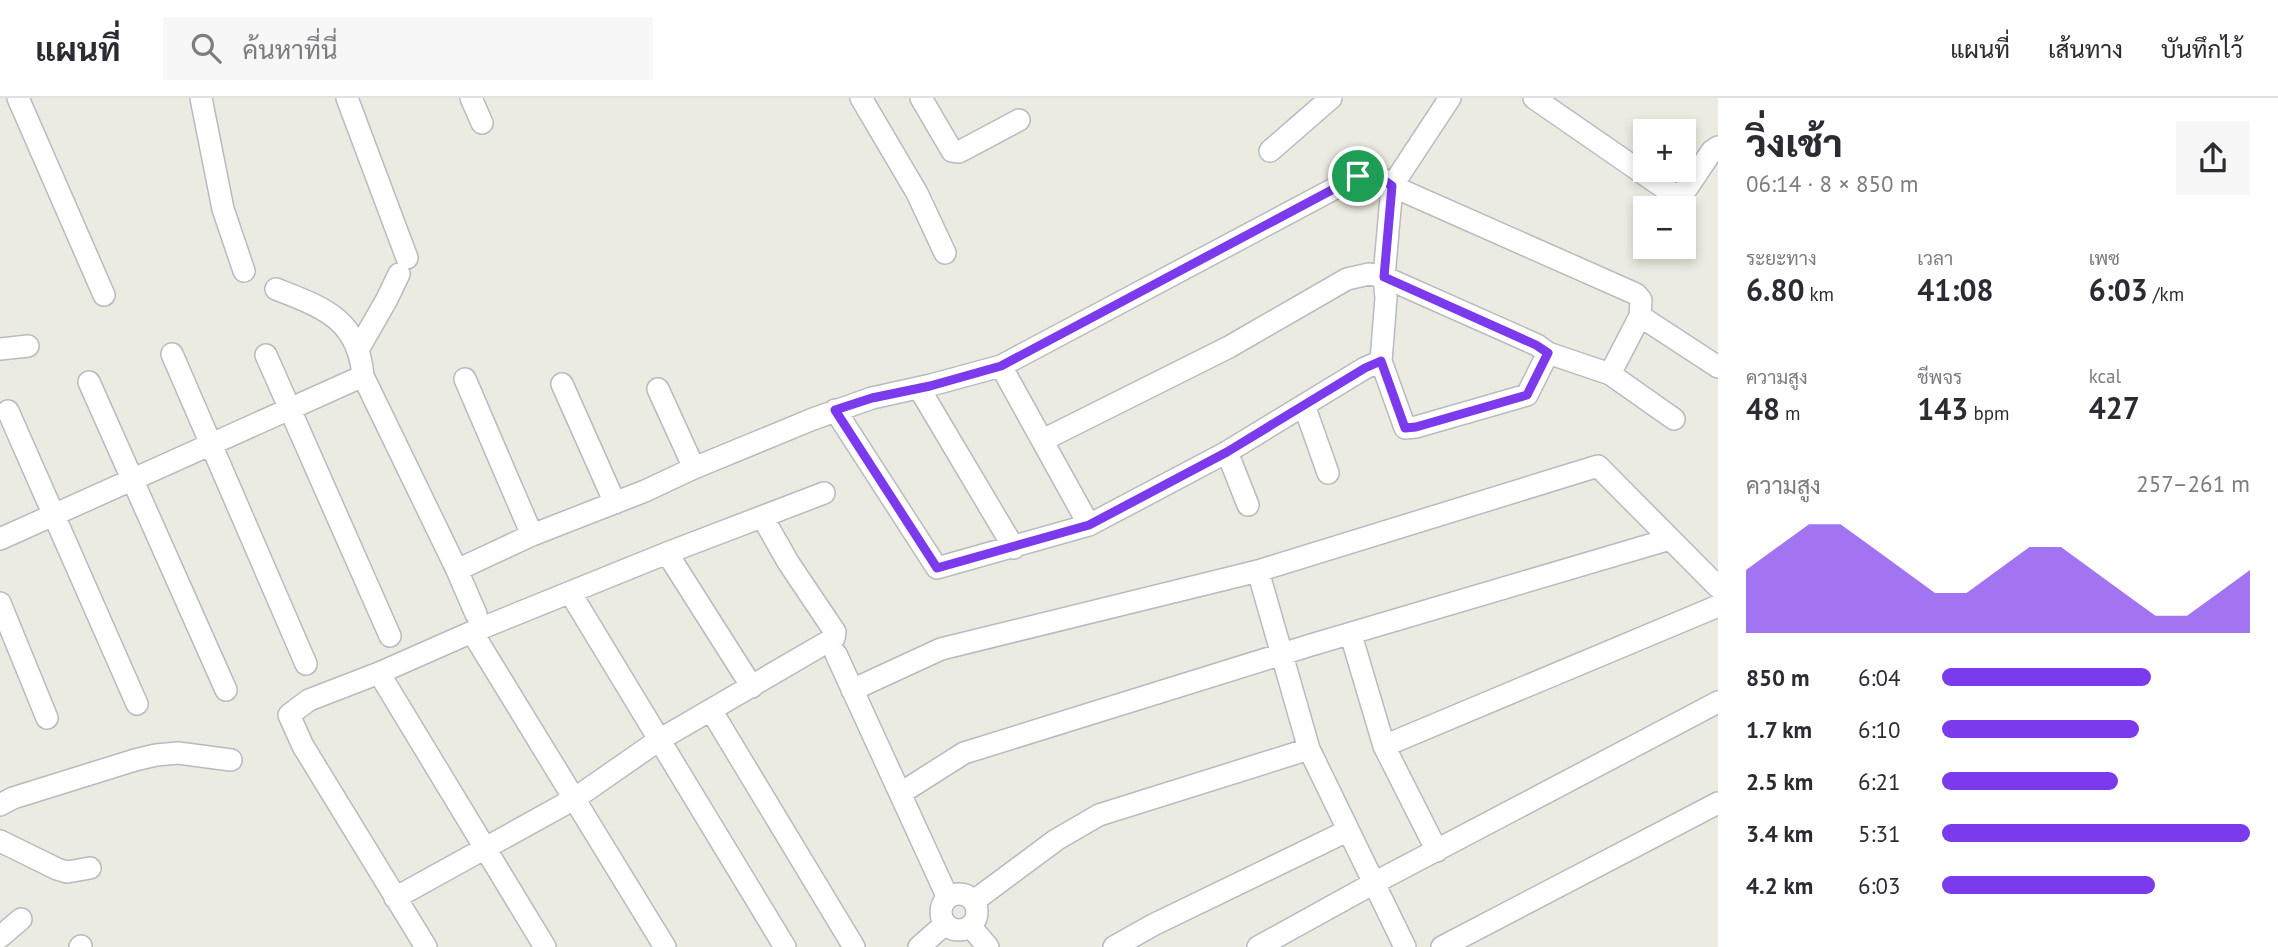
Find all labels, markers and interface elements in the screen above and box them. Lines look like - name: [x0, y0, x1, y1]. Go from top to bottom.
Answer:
- search box: [163, 17, 653, 80]
- text: แผนที่: [35, 27, 121, 70]
- icon: search: [187, 29, 225, 67]
- text: ค้นหาที่นี่: [243, 33, 338, 66]
- text: แผนที่: [1950, 34, 2010, 65]
- text: เส้นทาง: [2048, 34, 2123, 65]
- text: บันทึกไว้: [2161, 34, 2243, 65]
- text: วิ่งเช้า: [1746, 118, 1843, 167]
- map controls: [1633, 119, 1696, 259]
- button: +: [1633, 119, 1696, 182]
- button: share: [2176, 121, 2250, 195]
- pin: [1328, 146, 1388, 206]
- icon: arrive: [1339, 157, 1377, 195]
- text: 06:14 · 8 × 850 m: [1746, 169, 1918, 198]
- button: −: [1633, 196, 1696, 259]
- text: ระยะทาง: [1746, 246, 1817, 270]
- text: เวลา: [1917, 246, 1953, 270]
- text: เพซ: [2089, 246, 2120, 270]
- text: 6.80: [1746, 270, 1804, 309]
- text: 41:08: [1917, 270, 1993, 309]
- text: 6:03: [2089, 270, 2148, 309]
- text: km: [1804, 282, 1834, 306]
- text: /km: [2148, 282, 2184, 306]
- text: kcal: [2089, 364, 2121, 388]
- text: ความสูง: [1746, 365, 1808, 389]
- text: ชีพจร: [1917, 365, 1962, 389]
- text: 427: [2089, 388, 2140, 427]
- text: 48: [1746, 389, 1780, 428]
- text: 143: [1917, 389, 1968, 428]
- text: m: [1780, 401, 1801, 425]
- text: bpm: [1968, 401, 2009, 425]
- text: 257–261 m: [2136, 469, 2250, 498]
- text: ความสูง: [1746, 471, 1821, 500]
- text: 850 m: [1746, 663, 1809, 692]
- text: 6:04: [1858, 663, 1901, 692]
- text: 1.7 km: [1746, 715, 1812, 744]
- text: 6:10: [1858, 715, 1901, 744]
- text: 2.5 km: [1746, 767, 1813, 796]
- text: 6:21: [1858, 767, 1901, 796]
- text: 3.4 km: [1746, 819, 1813, 848]
- text: 5:31: [1858, 819, 1901, 848]
- text: 4.2 km: [1746, 871, 1813, 900]
- text: 6:03: [1858, 871, 1901, 900]

